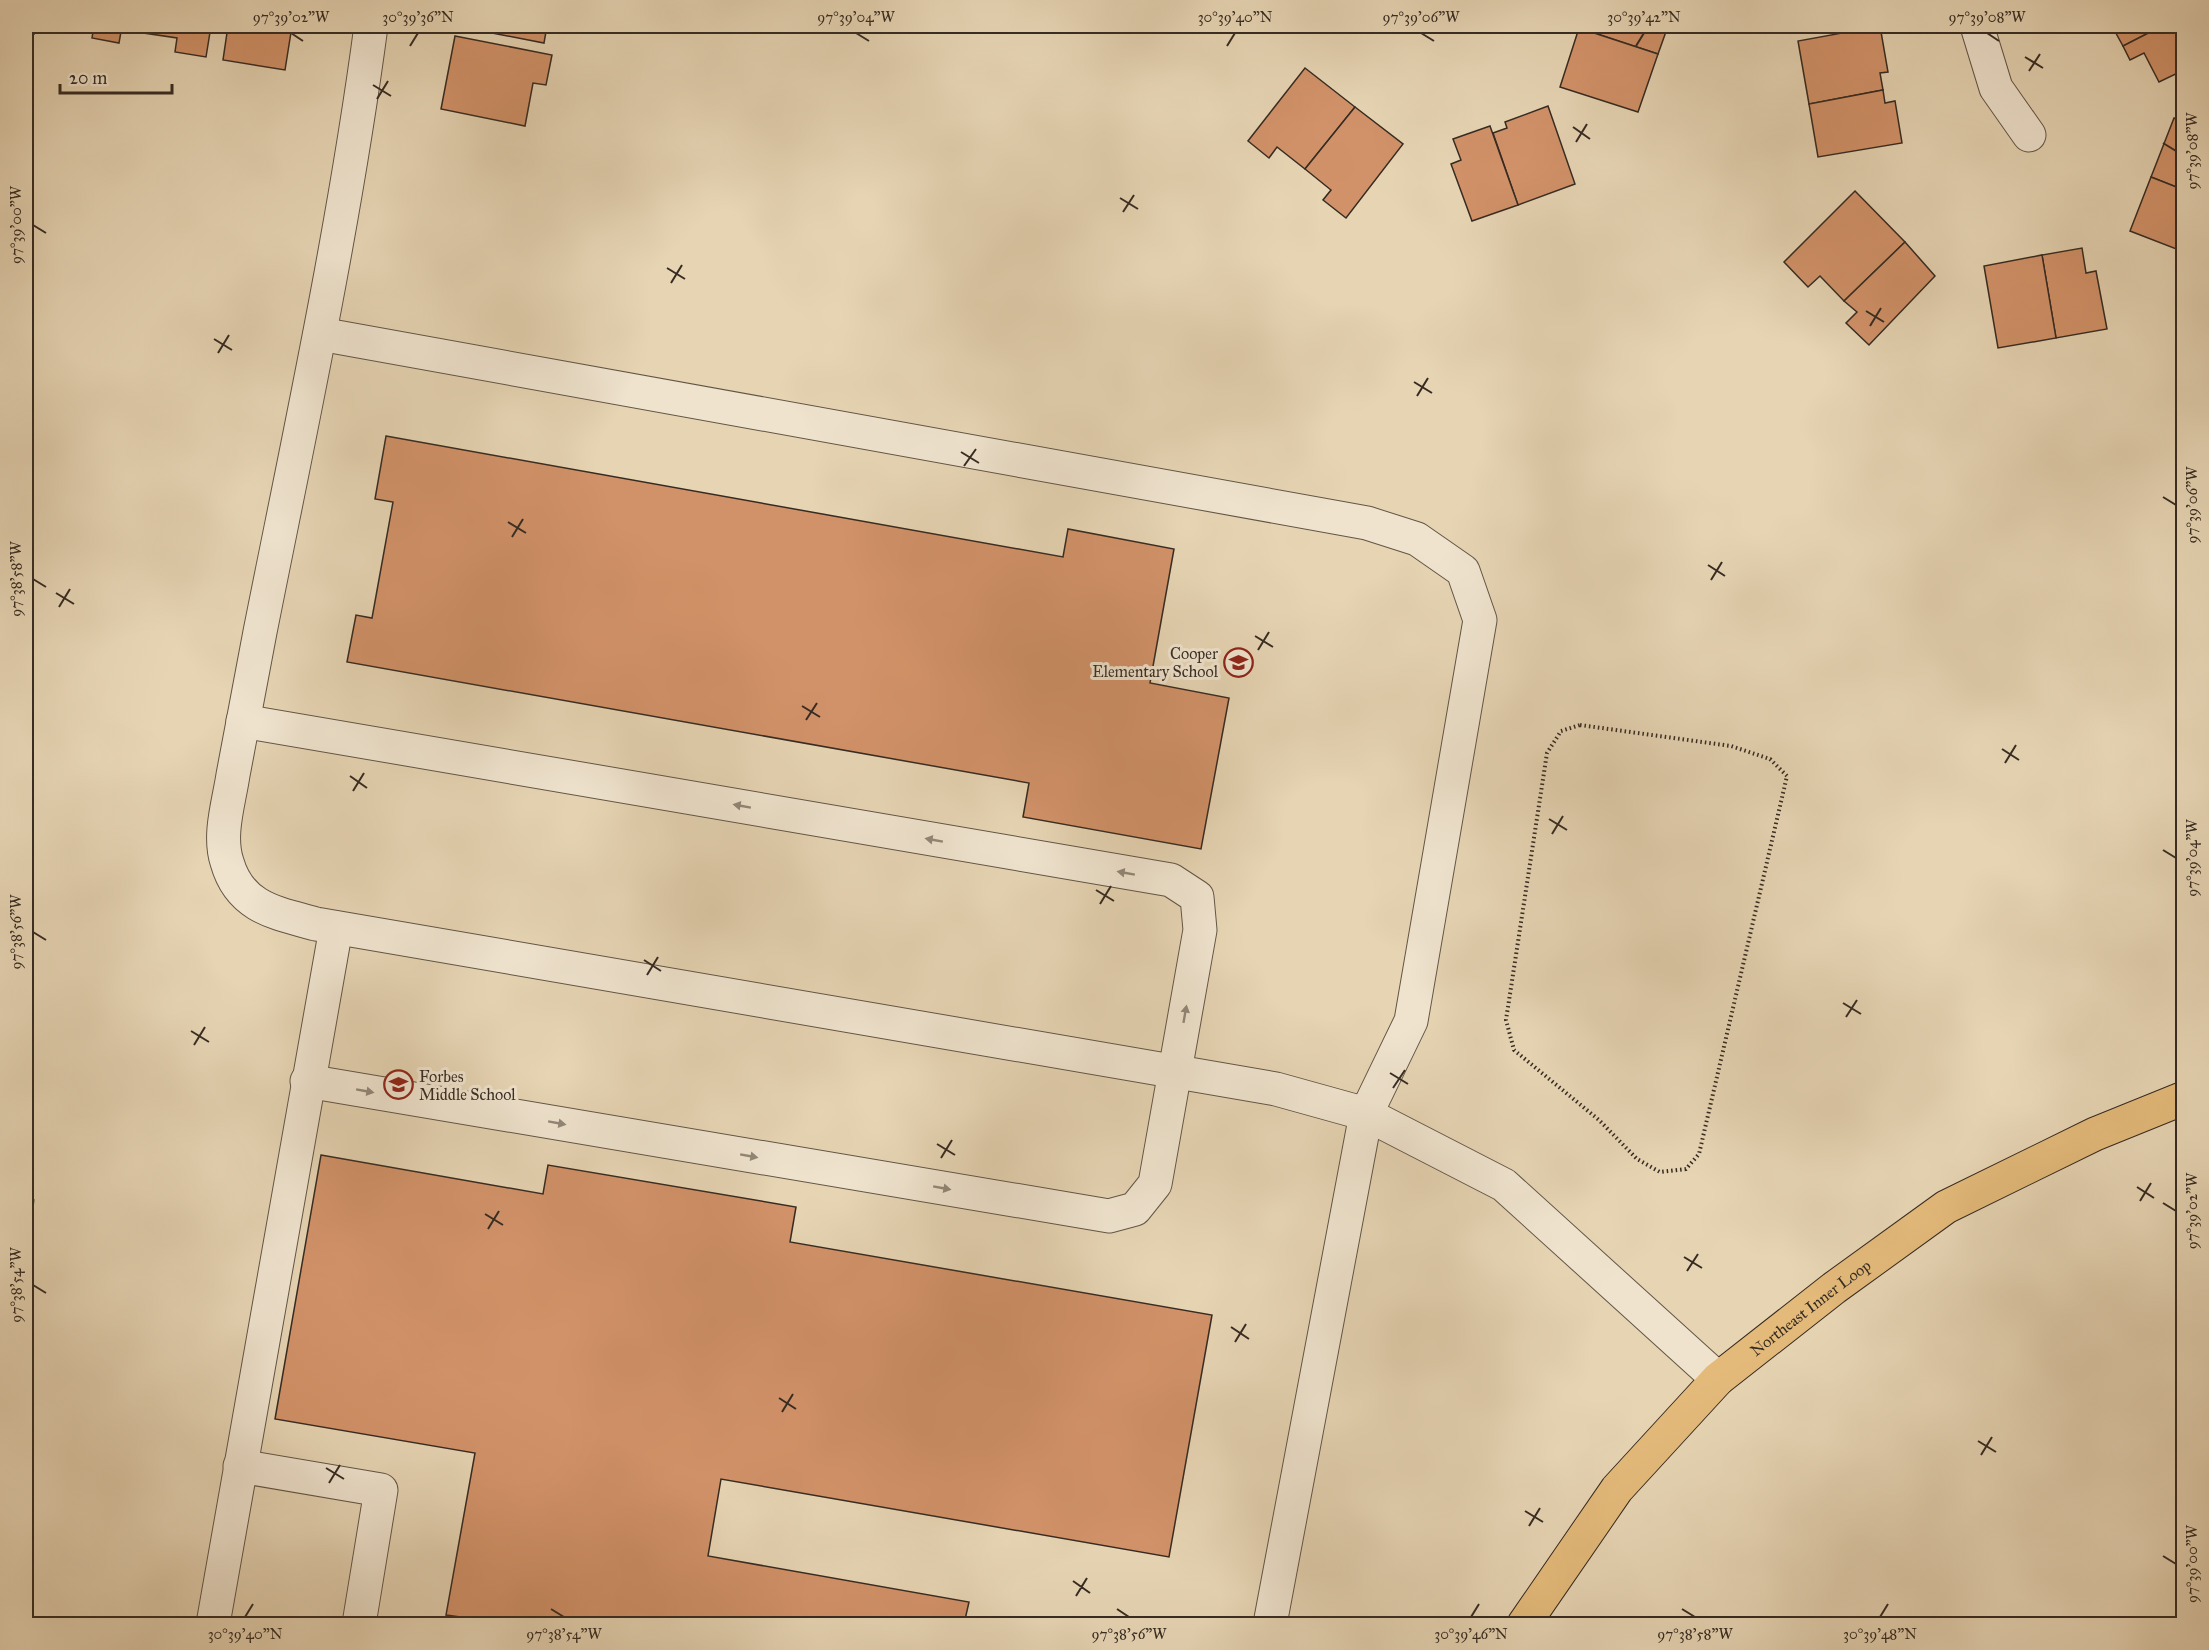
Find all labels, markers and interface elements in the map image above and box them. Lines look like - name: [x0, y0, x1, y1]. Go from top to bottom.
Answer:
- text: 97°39'02"W: [253, 8, 330, 26]
- text: 30°39'36"N: [382, 8, 454, 26]
- text: 97°39'04"W: [817, 8, 896, 26]
- text: 30°39'40"N: [1198, 8, 1273, 26]
- text: 97°39'06"W: [1383, 8, 1460, 26]
- text: 30°39'42"N: [1607, 8, 1681, 26]
- text: 97°39'08"W: [1948, 8, 2026, 26]
- scale bar: [60, 57, 172, 95]
- text: 20 m: [69, 67, 107, 89]
- text: 97°39'08"W: [2183, 112, 2201, 190]
- text: 97°39'00"W: [7, 185, 25, 264]
- text: 97°39'06"W: [2183, 466, 2201, 543]
- text: 97°38'58"W: [7, 541, 25, 617]
- place label: Cooper Elementary School: [1092, 644, 1219, 681]
- school or university icon: Cooper Elementary School: [1223, 646, 1255, 678]
- one-way arrow: [732, 802, 751, 811]
- text: 97°39'04"W: [2183, 818, 2201, 897]
- one-way arrow: [924, 835, 943, 844]
- one-way arrow: [1116, 868, 1135, 877]
- text: 97°38'56"W: [7, 894, 25, 970]
- one-way arrow: [1181, 1004, 1190, 1023]
- place label: Forbes Middle School: [419, 1067, 516, 1104]
- school or university icon: Forbes Middle School: [382, 1069, 414, 1101]
- one-way arrow: [355, 1087, 374, 1096]
- one-way arrow: [548, 1119, 567, 1128]
- one-way arrow: [740, 1151, 759, 1160]
- text: 97°39'02"W: [2183, 1172, 2201, 1249]
- one-way arrow: [932, 1184, 951, 1193]
- text: 97°38'54"W: [7, 1247, 25, 1323]
- street label: Northeast Inner Loop: [1746, 1255, 1874, 1360]
- text: 97°39'00"W: [2183, 1524, 2201, 1603]
- text: 30°39'40"N: [208, 1625, 283, 1643]
- text: 97°38'54"W: [526, 1625, 602, 1643]
- text: 97°38'56"W: [1091, 1625, 1167, 1643]
- text: 30°39'46"N: [1434, 1625, 1508, 1643]
- text: 97°38'58"W: [1657, 1625, 1733, 1643]
- text: 30°39'48"N: [1843, 1625, 1917, 1643]

